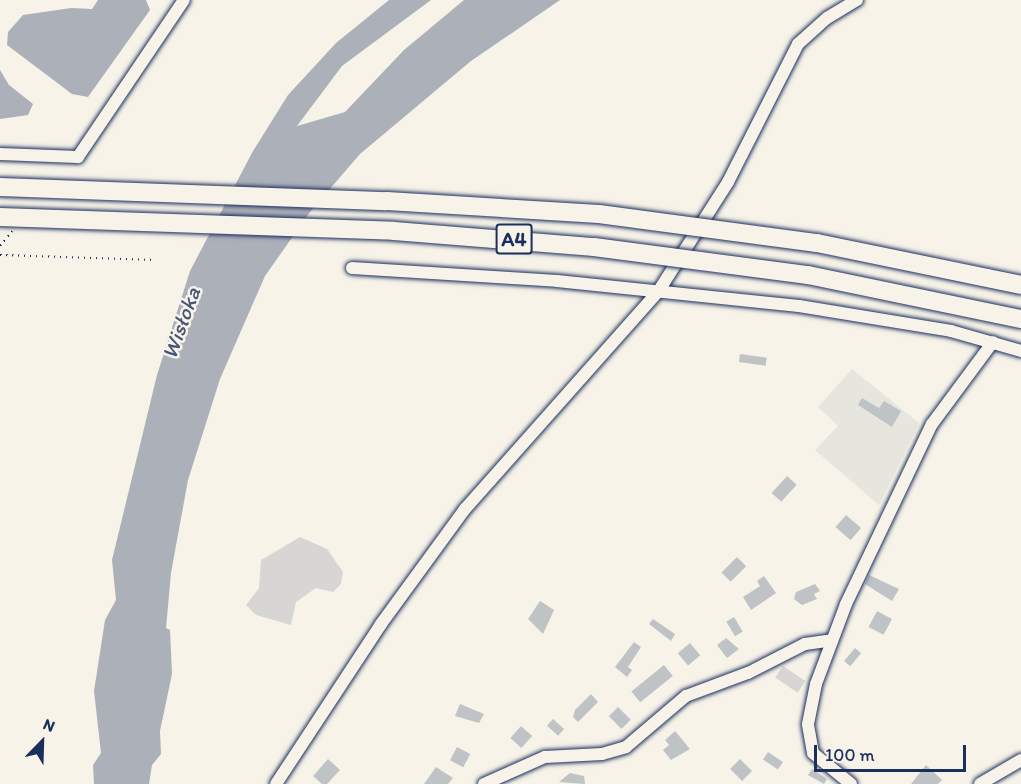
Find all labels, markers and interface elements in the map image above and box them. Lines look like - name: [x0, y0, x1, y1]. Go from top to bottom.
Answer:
- road number: A4: [494, 222, 534, 256]
- water label: Wisłoka: [156, 284, 206, 362]
- north arrow: [12, 712, 72, 772]
- text: N: [41, 714, 58, 736]
- scale bar: [817, 733, 968, 771]
- text: 100 m: [825, 744, 875, 766]

